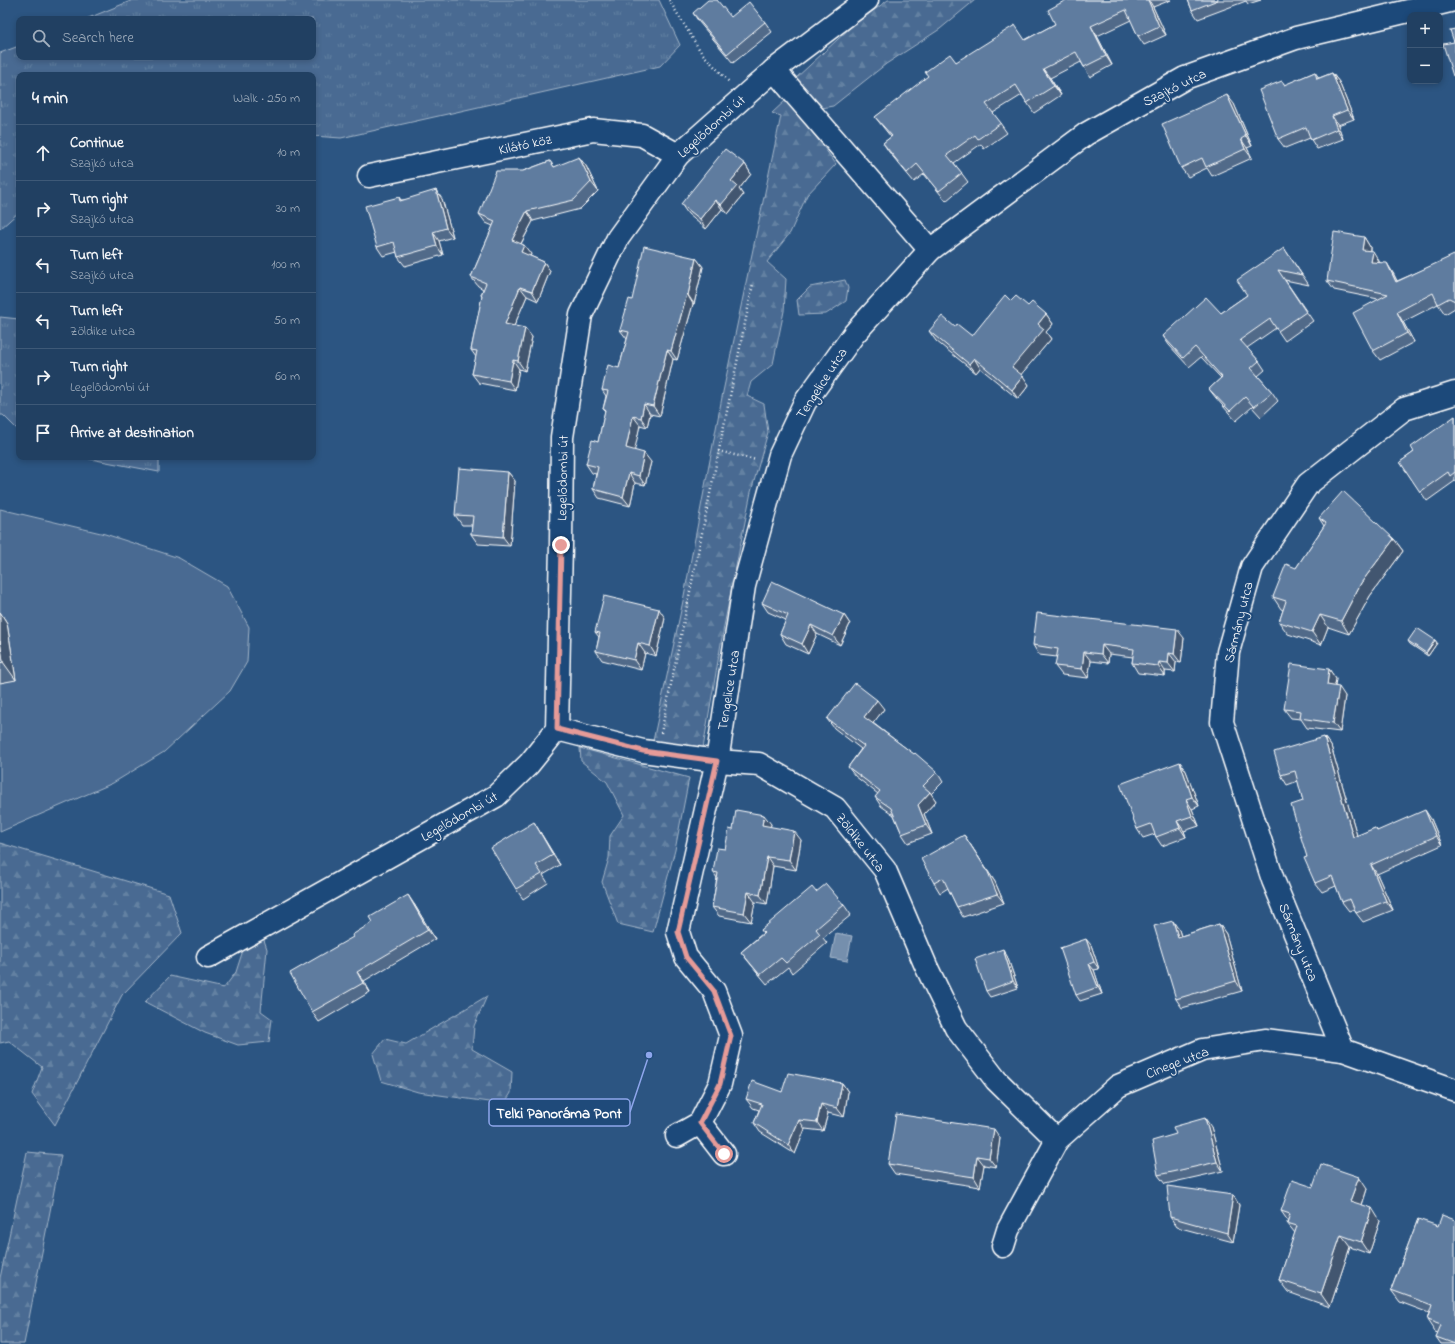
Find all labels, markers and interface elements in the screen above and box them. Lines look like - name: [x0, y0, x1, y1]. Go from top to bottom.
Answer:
- map controls: [1407, 12, 1443, 84]
- button: +: [1407, 12, 1443, 48]
- search box: [16, 16, 316, 60]
- icon: search: [30, 27, 52, 49]
- text: Search here: [62, 27, 134, 49]
- button: −: [1407, 48, 1443, 84]
- street label: Szajkó utca: [1139, 64, 1210, 113]
- text: 4 min: [32, 86, 68, 111]
- text: Walk · 250 m: [233, 89, 300, 108]
- street label: Legelődombi út: [673, 90, 752, 164]
- street label: Kilátó köz: [497, 130, 554, 161]
- text: Continue: [70, 132, 124, 154]
- icon: ahead: [32, 142, 54, 164]
- text: 10 m: [277, 143, 300, 162]
- text: Szajkó utca: [70, 154, 134, 173]
- text: Turn right: [70, 188, 128, 210]
- icon: right: [32, 198, 54, 220]
- text: 30 m: [276, 199, 300, 218]
- text: Szajkó utca: [70, 210, 134, 229]
- text: Turn left: [70, 244, 123, 266]
- icon: left: [32, 254, 54, 276]
- text: 100 m: [271, 255, 300, 274]
- text: Szajkó utca: [70, 266, 134, 285]
- text: Turn left: [70, 300, 123, 322]
- icon: left: [32, 310, 54, 332]
- text: 50 m: [274, 311, 300, 330]
- text: Zöldike utca: [70, 322, 135, 341]
- street label: Tengelice utca: [791, 344, 854, 424]
- text: Turn right: [70, 356, 128, 378]
- icon: right: [32, 366, 54, 388]
- text: 60 m: [275, 367, 300, 386]
- text: Legelődombi út: [70, 378, 150, 397]
- icon: arrive: [32, 422, 54, 444]
- text: Arrive at destination: [70, 422, 194, 444]
- street label: Legelődombi út: [552, 435, 576, 521]
- route end: [552, 536, 570, 554]
- street label: Sármány utca: [1219, 580, 1261, 665]
- street label: Tengelice utca: [713, 649, 747, 732]
- street label: Legelődombi út: [417, 787, 503, 849]
- street label: Zöldike utca: [830, 809, 890, 877]
- street label: Sármány utca: [1271, 900, 1323, 985]
- street label: Cinege utca: [1143, 1042, 1212, 1086]
- callout: Telki Panoráma Pont: [489, 1099, 630, 1126]
- text: Telki Panoráma Pont: [496, 1103, 623, 1125]
- route start: [715, 1145, 733, 1163]

